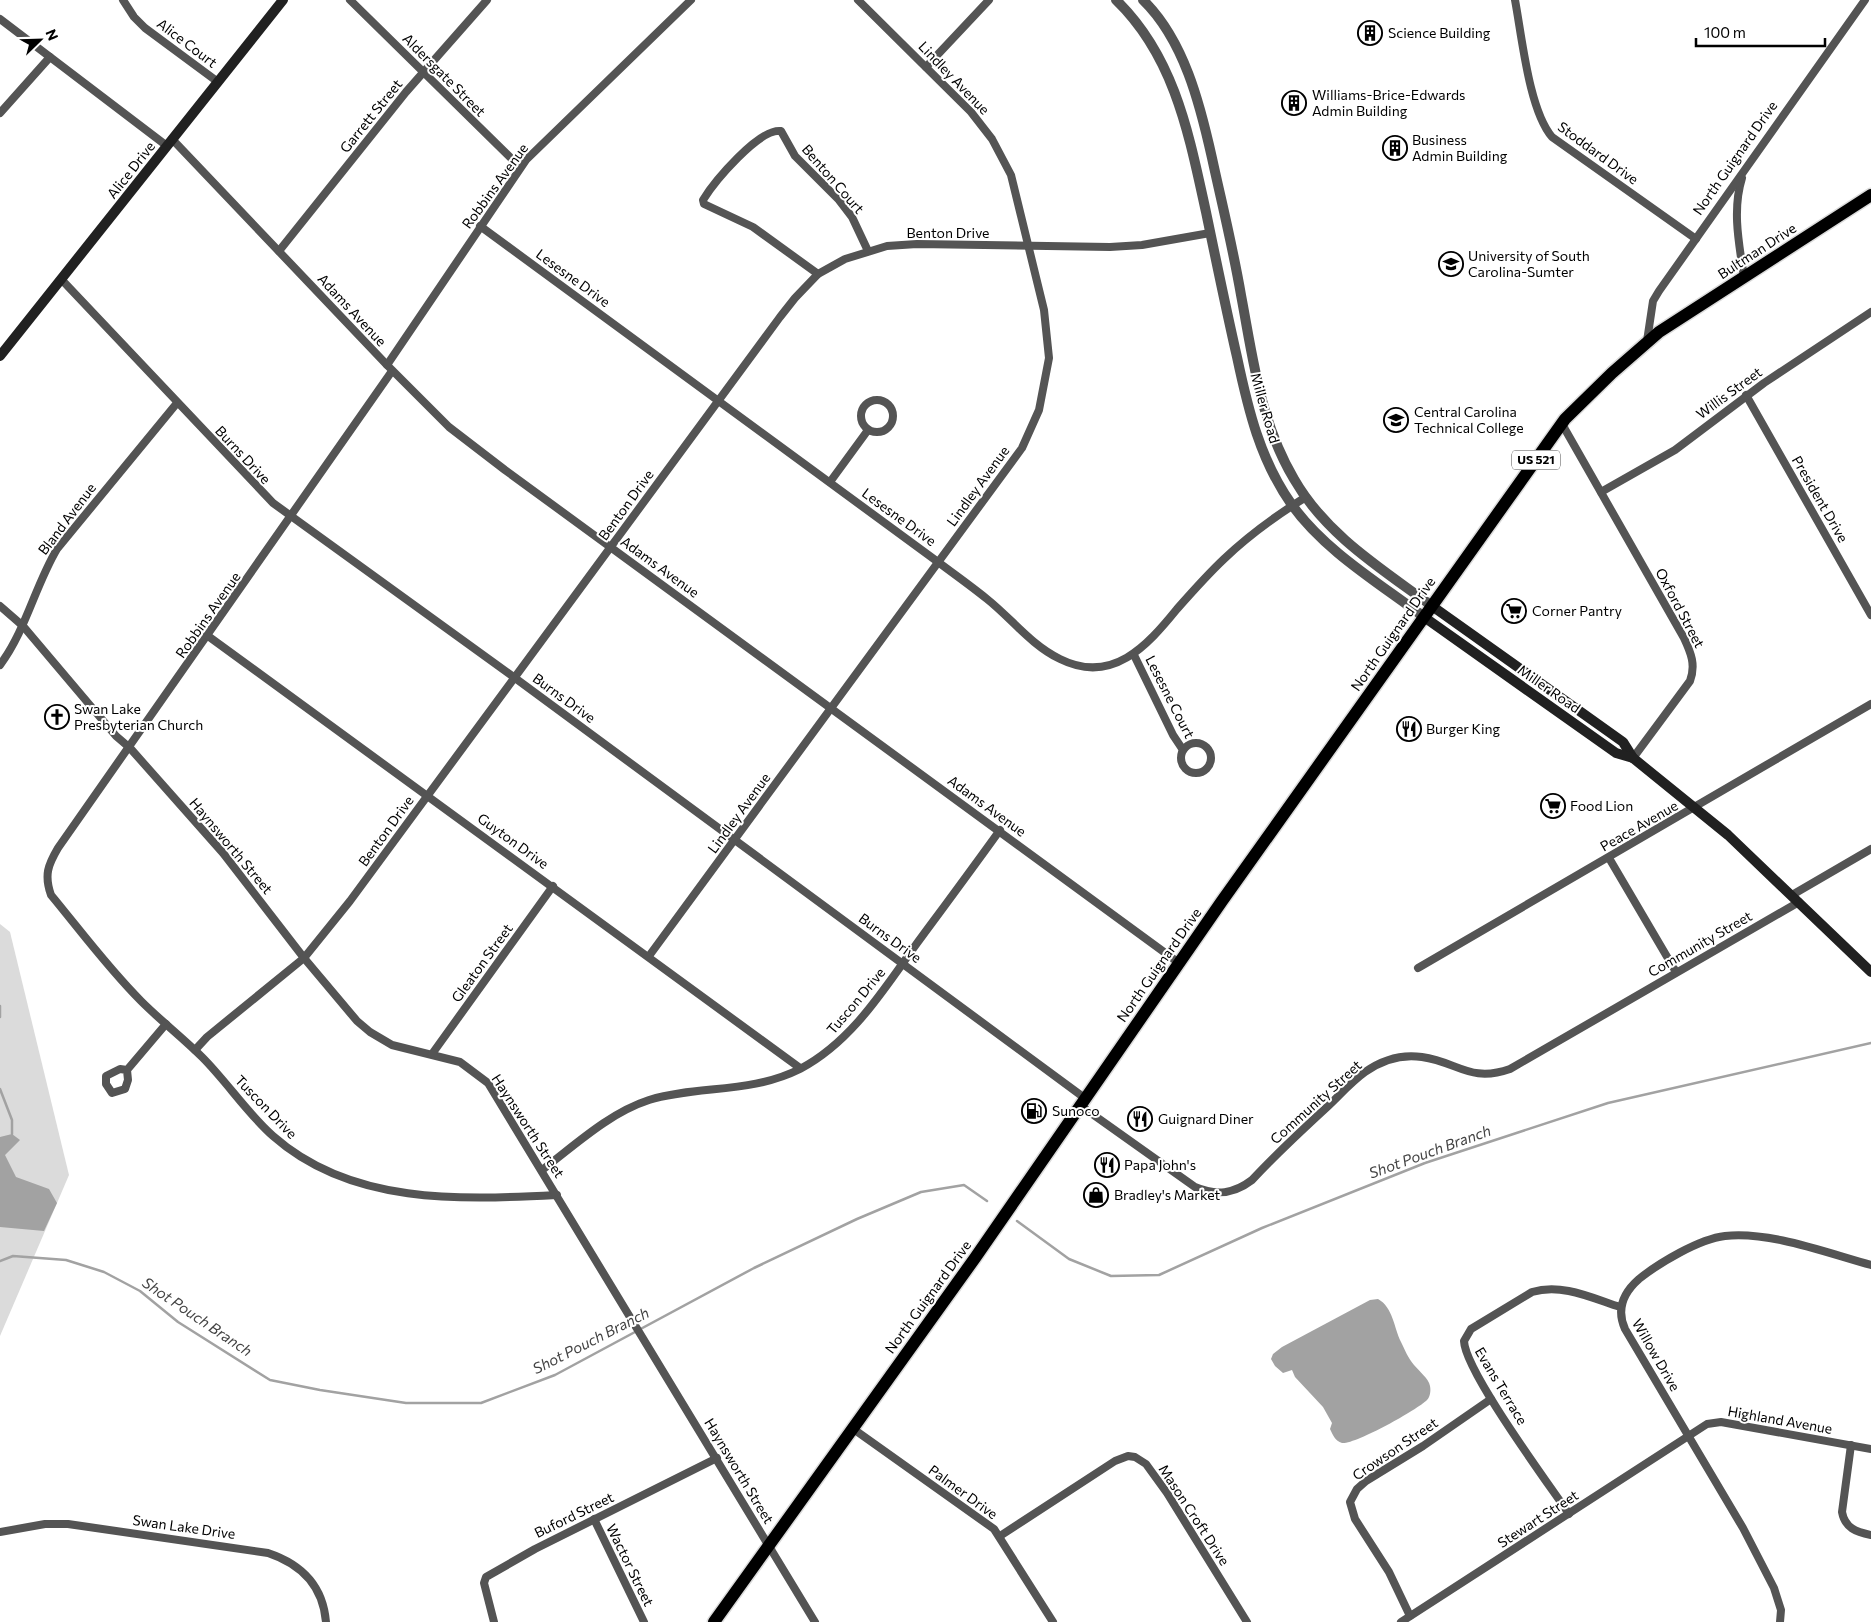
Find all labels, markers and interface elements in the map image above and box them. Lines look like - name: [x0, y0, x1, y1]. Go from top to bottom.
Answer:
- street label: Alice Court: [154, 14, 221, 71]
- north arrow: [15, 15, 65, 65]
- scale bar: [1696, 15, 1825, 47]
- building icon: Science Building: [1357, 20, 1383, 46]
- text: 100 m: [1704, 23, 1746, 41]
- place label: Science Building: [1388, 24, 1491, 41]
- text: N: [43, 27, 62, 43]
- street label: Aldersgate Street: [399, 30, 490, 120]
- street label: Lindley Avenue: [915, 38, 993, 118]
- street label: Garrett Street: [336, 75, 406, 156]
- place label: Williams-Brice-Edwards Admin Building: [1312, 86, 1465, 119]
- building icon: Williams-Brice-Edwards Admin Building: [1281, 90, 1307, 116]
- street label: North Guignard Drive: [1689, 97, 1780, 218]
- street label: Stoddard Drive: [1555, 118, 1642, 188]
- place label: Business Admin Building: [1412, 131, 1508, 164]
- building icon: Business Admin Building: [1382, 135, 1408, 161]
- street label: Alice Drive: [103, 138, 158, 202]
- street label: Robbins Avenue: [458, 140, 531, 232]
- street label: Benton Court: [799, 141, 868, 217]
- street label: Bultman Drive: [1714, 219, 1799, 282]
- street label: Benton Drive: [907, 224, 989, 241]
- street label: Lesesne Drive: [533, 245, 614, 310]
- place label: University of South Carolina-Sumter: [1468, 247, 1590, 280]
- school or university icon: University of South Carolina-Sumter: [1438, 251, 1464, 277]
- street label: Adams Avenue: [315, 270, 390, 349]
- street label: Willis Street: [1692, 363, 1765, 422]
- street label: Miller Road: [1247, 371, 1284, 445]
- place label: Central Carolina Technical College: [1414, 403, 1524, 436]
- school or university icon: Central Carolina Technical College: [1383, 407, 1409, 433]
- street label: Burns Drive: [212, 422, 275, 487]
- street label: Lindley Avenue: [943, 442, 1012, 529]
- road number: US 521: [1512, 450, 1560, 470]
- street label: President Drive: [1789, 452, 1852, 545]
- street label: Benton Drive: [594, 466, 657, 543]
- street label: Bland Avenue: [34, 479, 99, 558]
- street label: Lesesne Drive: [859, 484, 940, 549]
- street label: Adams Avenue: [618, 532, 703, 601]
- street label: Oxford Street: [1652, 565, 1709, 651]
- street label: Robbins Avenue: [172, 568, 244, 661]
- street label: North Guignard Drive: [1347, 573, 1438, 694]
- supermarket icon: Corner Pantry: [1501, 598, 1527, 624]
- place label: Corner Pantry: [1532, 602, 1622, 619]
- street label: Lesesne Court: [1142, 652, 1199, 741]
- street label: Miller Road: [1515, 661, 1584, 716]
- street label: Burns Drive: [530, 669, 599, 726]
- place label: Swan Lake Presbyterian Church: [74, 700, 203, 733]
- church icon: Swan Lake Presbyterian Church: [44, 704, 70, 730]
- restaurant icon: Burger King: [1396, 716, 1422, 742]
- place label: Burger King: [1426, 720, 1501, 737]
- street label: Lindley Avenue: [704, 769, 773, 856]
- street label: Adams Avenue: [945, 771, 1030, 840]
- street label: Benton Drive: [354, 792, 417, 869]
- supermarket icon: Food Lion: [1540, 793, 1566, 819]
- street label: Haynsworth Street: [186, 794, 277, 897]
- street label: Peace Avenue: [1597, 796, 1681, 855]
- place label: Food Lion: [1570, 797, 1633, 814]
- street label: Guyton Drive: [474, 809, 552, 872]
- street label: North Guignard Drive: [1113, 904, 1204, 1025]
- street label: Community Street: [1645, 907, 1755, 980]
- street label: Burns Drive: [856, 909, 925, 966]
- street label: Gleaton Street: [447, 920, 516, 1005]
- street label: Tuscon Drive: [823, 964, 888, 1037]
- street label: Community Street: [1266, 1056, 1365, 1147]
- street label: Tuscon Drive: [232, 1071, 301, 1142]
- street label: Haynsworth Street: [489, 1071, 568, 1181]
- fuel station icon: Sunoco: [1021, 1098, 1047, 1124]
- place label: Sunoco: [1052, 1102, 1100, 1119]
- restaurant icon: Guignard Diner: [1127, 1106, 1153, 1132]
- place label: Guignard Diner: [1158, 1110, 1254, 1127]
- water label: Shot Pouch Branch: [1366, 1121, 1493, 1181]
- restaurant icon: Papa John's: [1094, 1152, 1120, 1178]
- place label: Papa John's: [1124, 1156, 1196, 1173]
- shop icon: Bradley's Market: [1083, 1182, 1109, 1208]
- place label: Bradley's Market: [1114, 1186, 1221, 1203]
- street label: North Guignard Drive: [881, 1237, 974, 1357]
- water label: Shot Pouch Branch: [139, 1273, 256, 1360]
- water label: Shot Pouch Branch: [529, 1303, 652, 1377]
- street label: Willow Drive: [1629, 1316, 1684, 1394]
- street label: Evans Terrace: [1472, 1344, 1531, 1428]
- street label: Highland Avenue: [1726, 1402, 1834, 1437]
- street label: Crowson Street: [1349, 1414, 1441, 1483]
- street label: Haynsworth Street: [701, 1415, 778, 1527]
- street label: Palmer Drive: [925, 1461, 1001, 1522]
- street label: Mason Croft Drive: [1155, 1461, 1233, 1568]
- street label: Stewart Street: [1494, 1486, 1582, 1551]
- street label: Buford Street: [531, 1488, 616, 1541]
- street label: Swan Lake Drive: [132, 1511, 236, 1542]
- street label: Wactor Street: [603, 1521, 658, 1609]

